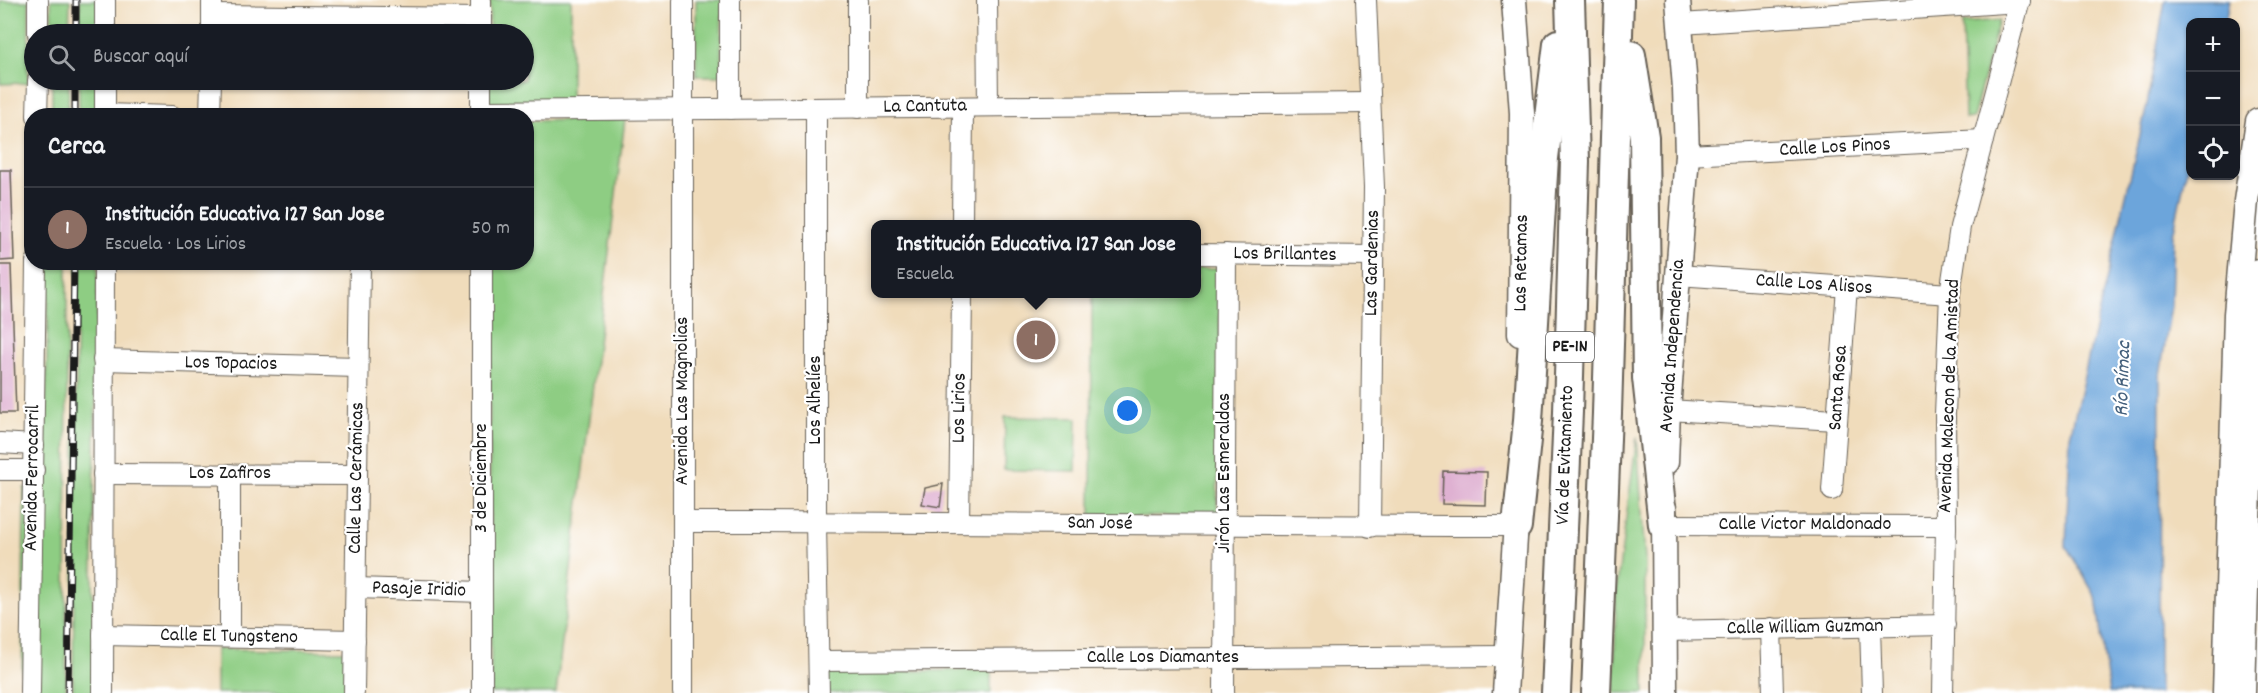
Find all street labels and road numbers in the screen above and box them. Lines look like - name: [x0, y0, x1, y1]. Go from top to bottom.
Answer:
- street label: La Cantuta: [883, 92, 968, 122]
- street label: Calle Los Pinos: [1779, 131, 1891, 165]
- street label: Las Gardenias: [1358, 210, 1388, 316]
- street label: Las Retamas: [1507, 214, 1537, 312]
- street label: Los Brillantes: [1233, 240, 1337, 270]
- street label: Avenida Independencia: [1653, 258, 1693, 434]
- street label: Calle Los Alisos: [1755, 267, 1873, 303]
- street label: Avenida Malecon de la Amistad: [1932, 279, 1968, 513]
- street label: Avenida Las Magnolias: [669, 316, 697, 486]
- road number: PE-1N: [1546, 332, 1594, 362]
- street label: Santa Rosa: [1822, 344, 1856, 431]
- street label: Los Topacios: [184, 349, 278, 379]
- street label: Los Alhelíes: [802, 355, 830, 445]
- street label: Los Lirios: [945, 373, 975, 443]
- street label: Vía de Evitamiento: [1550, 385, 1582, 525]
- street label: Jirón Las Esmeraldas: [1211, 393, 1239, 553]
- street label: Calle Las Cerámicas: [342, 402, 372, 554]
- street label: Avenida Ferrocarril: [18, 404, 48, 551]
- street label: 3 de Diciembre: [468, 423, 496, 533]
- street label: Los Zafiros: [189, 460, 271, 488]
- street label: San José: [1067, 509, 1133, 539]
- street label: Calle Victor Maldonado: [1719, 511, 1891, 539]
- street label: Pasaje Iridio: [371, 574, 467, 606]
- street label: Calle William Guzman: [1726, 613, 1884, 643]
- street label: Calle El Tungsteno: [160, 622, 298, 652]
- street label: Calle Los Diamantes: [1087, 644, 1239, 672]

